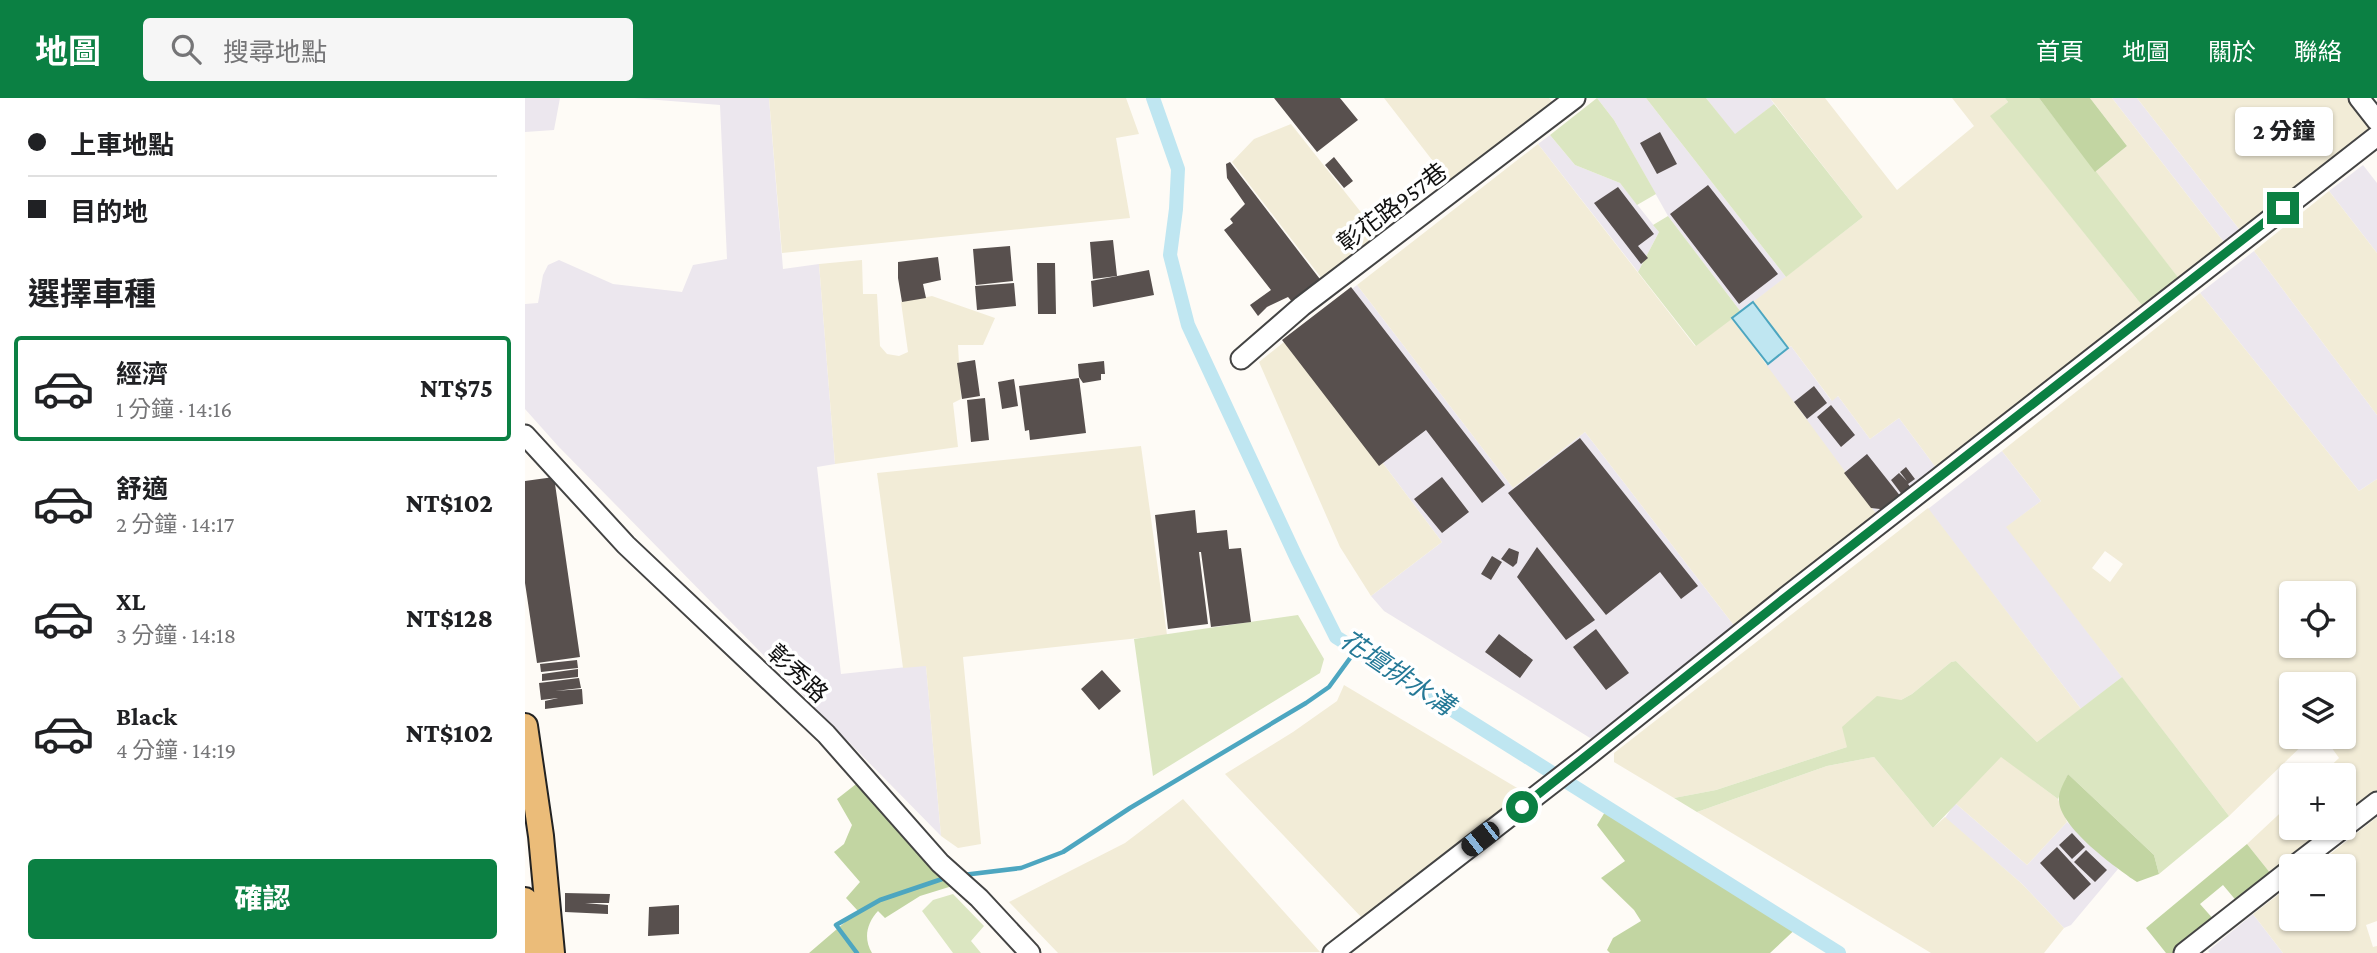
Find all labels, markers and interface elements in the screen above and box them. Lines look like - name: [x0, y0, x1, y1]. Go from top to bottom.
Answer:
- search box: [143, 18, 633, 81]
- icon: search: [167, 30, 205, 68]
- text: 地圖: [35, 33, 101, 70]
- text: 搜尋地點: [223, 38, 327, 67]
- text: 首頁: [2036, 38, 2084, 65]
- text: 地圖: [2122, 38, 2170, 65]
- text: 關於: [2208, 38, 2256, 65]
- text: 聯絡: [2294, 38, 2342, 65]
- callout: 2 分鐘: [2234, 106, 2332, 155]
- text: 2 分鐘: [2253, 118, 2315, 144]
- text: 上車地點: [70, 131, 174, 160]
- street label: 彰花路957巷: [1332, 157, 1452, 257]
- route end: [2267, 192, 2299, 224]
- text: 目的地: [70, 198, 148, 227]
- text: 選擇車種: [28, 276, 156, 312]
- icon: car: [32, 357, 95, 420]
- text: 經濟: [116, 360, 168, 389]
- text: NT$75: [420, 374, 493, 403]
- text: 1 分鐘 · 14:16: [116, 396, 232, 422]
- icon: car: [32, 472, 95, 535]
- text: 舒適: [116, 475, 168, 504]
- text: NT$102: [406, 489, 493, 518]
- text: 2 分鐘 · 14:17: [116, 511, 234, 537]
- map controls: [2279, 581, 2356, 931]
- button: locate: [2279, 581, 2356, 658]
- icon: car: [32, 587, 95, 650]
- text: XL: [116, 587, 145, 616]
- text: NT$128: [406, 604, 493, 633]
- text: 3 分鐘 · 14:18: [116, 622, 236, 648]
- water label: 花壇排水溝: [1335, 625, 1462, 724]
- street label: 彰秀路: [762, 639, 834, 707]
- button: layers: [2279, 672, 2356, 749]
- icon: car: [32, 702, 95, 765]
- text: Black: [116, 702, 177, 731]
- text: NT$102: [406, 719, 493, 748]
- text: 4 分鐘 · 14:19: [116, 737, 236, 763]
- button: +: [2279, 763, 2356, 840]
- route start: [1506, 791, 1538, 823]
- car: [1457, 818, 1504, 860]
- button: −: [2279, 854, 2356, 931]
- button: 確認: [28, 859, 497, 939]

